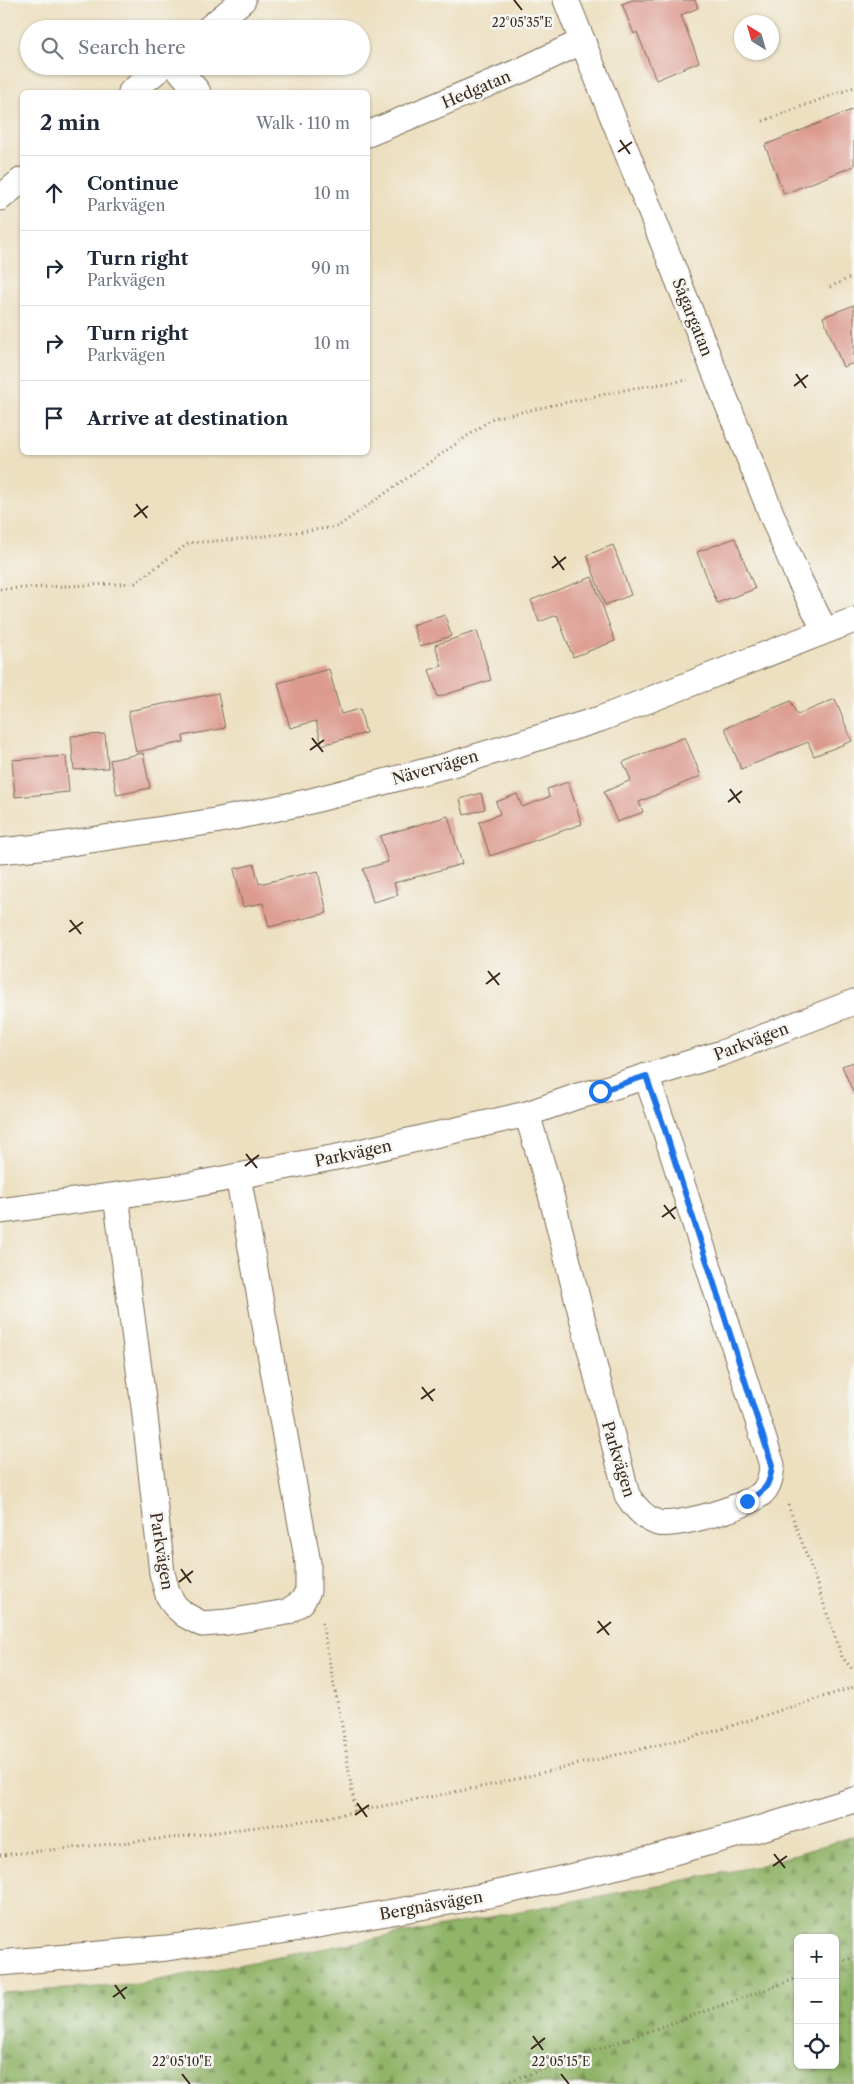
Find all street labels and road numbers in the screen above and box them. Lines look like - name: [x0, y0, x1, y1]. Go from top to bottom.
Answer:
- street label: Hedgatan: [439, 66, 513, 112]
- street label: Sågargatan: [668, 275, 718, 359]
- street label: Nävervägen: [390, 745, 480, 789]
- street label: Parkvägen: [711, 1018, 791, 1064]
- street label: Parkvägen: [313, 1135, 393, 1171]
- street label: Parkvägen: [598, 1419, 640, 1499]
- street label: Parkvägen: [146, 1511, 178, 1591]
- street label: Bergnäsvägen: [378, 1886, 484, 1924]

